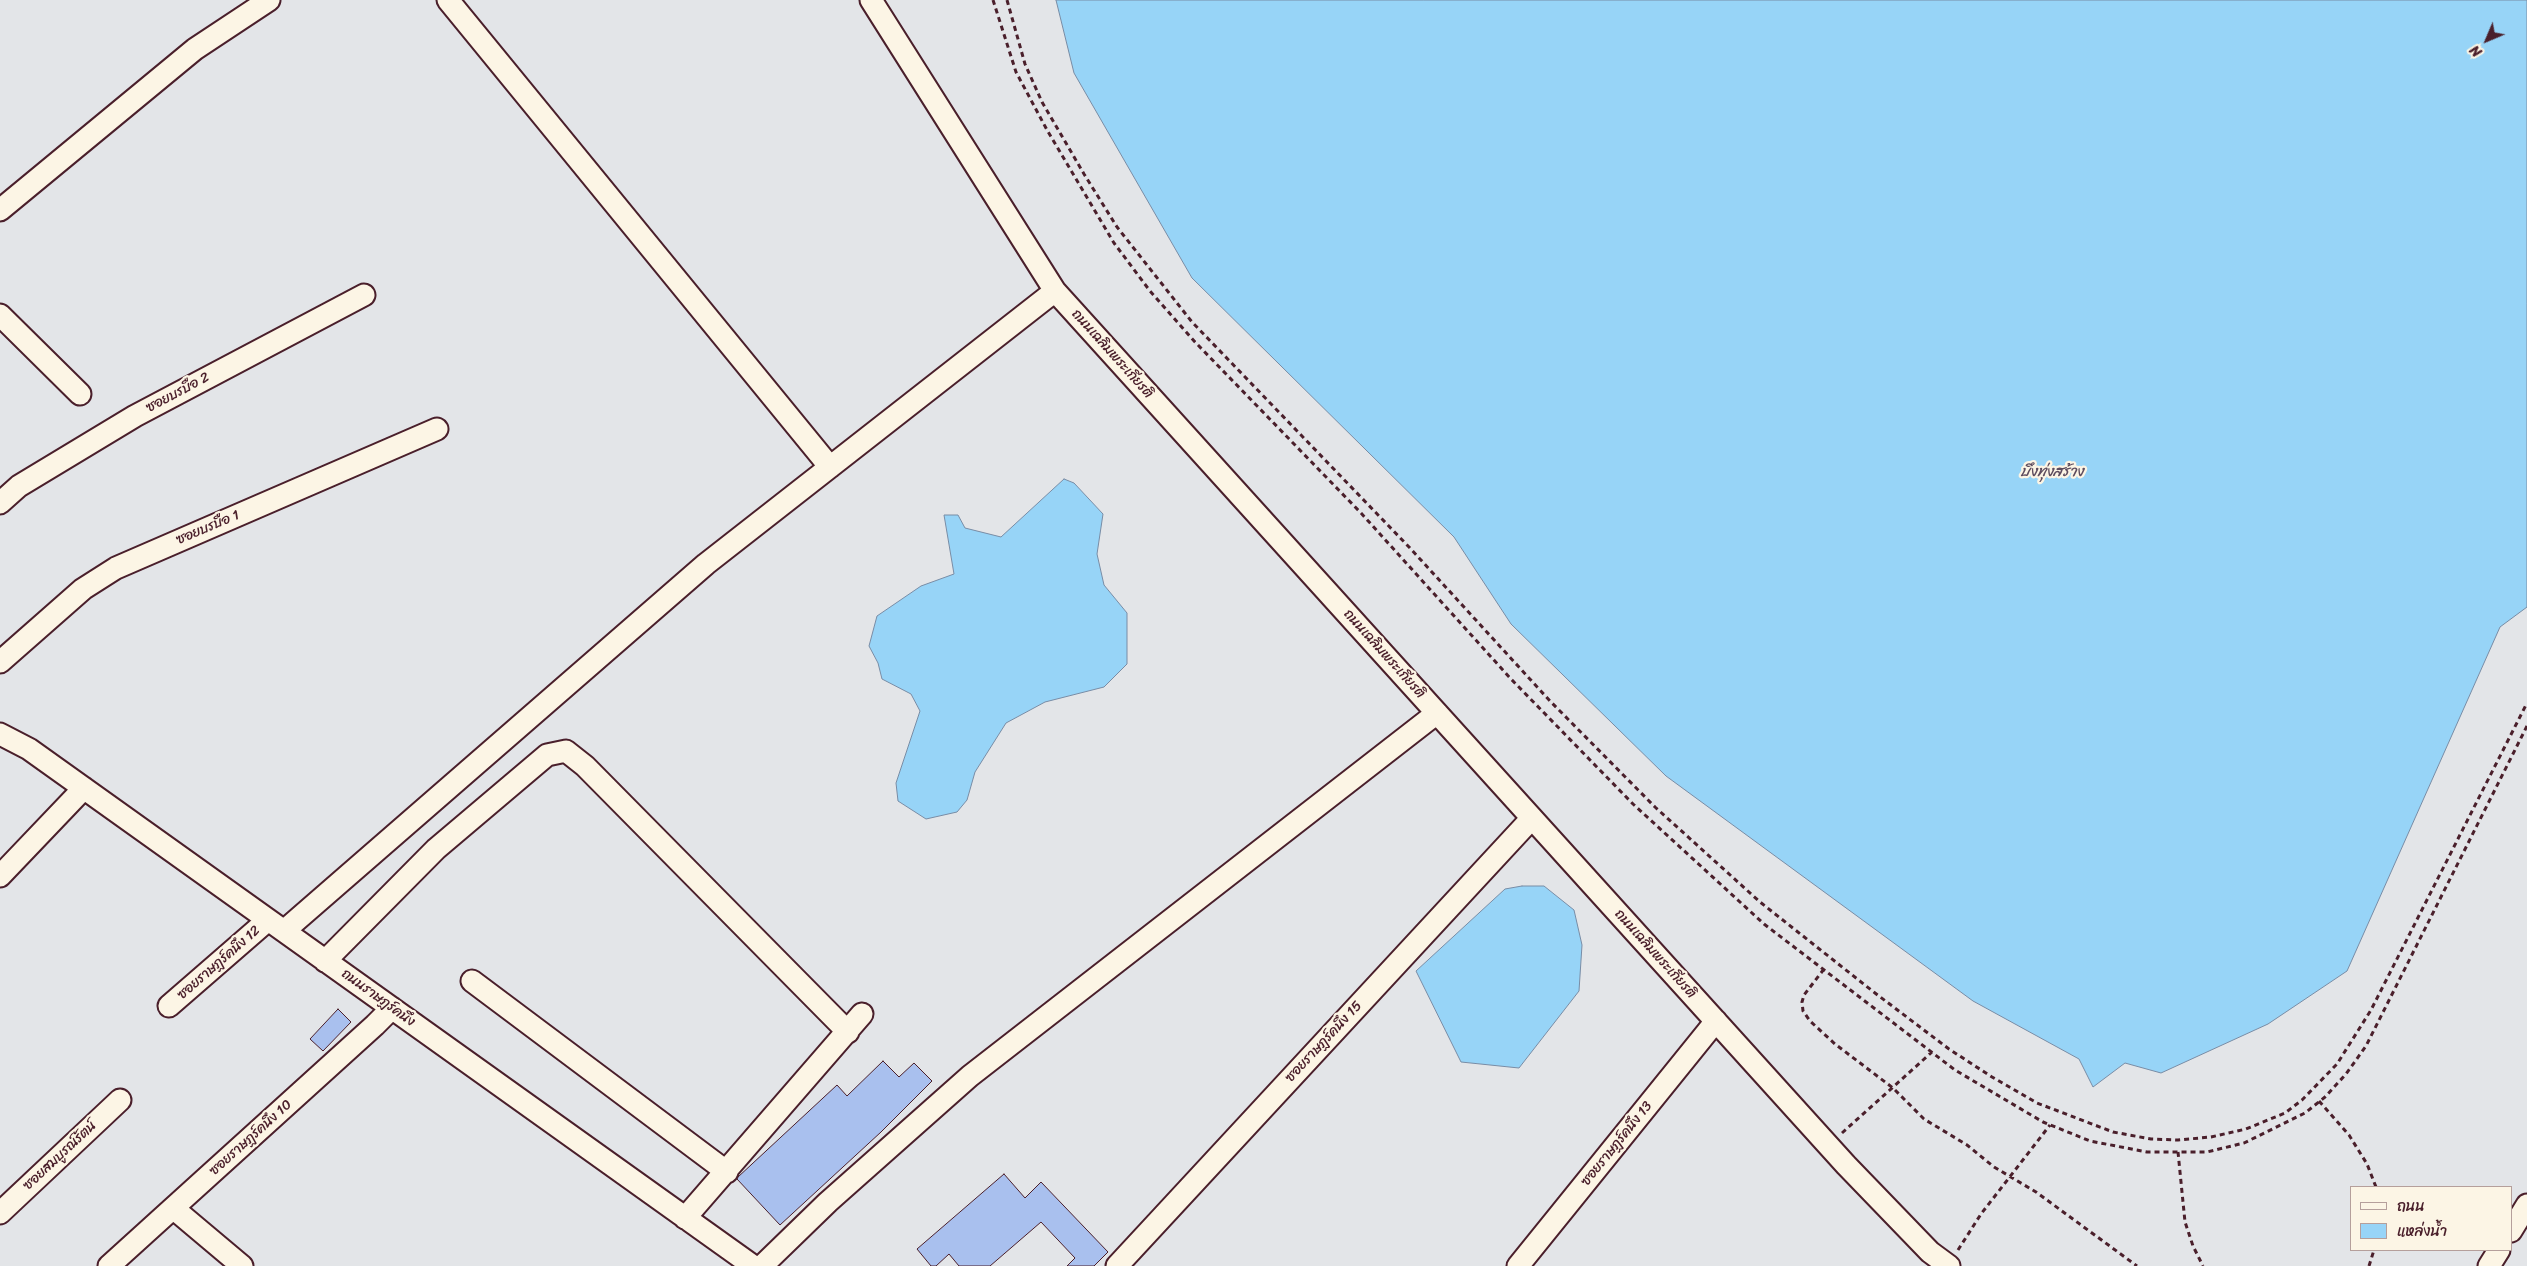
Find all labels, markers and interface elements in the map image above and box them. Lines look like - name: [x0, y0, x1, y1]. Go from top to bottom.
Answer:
- north arrow: [2462, 15, 2512, 65]
- text: N: [2464, 39, 2488, 63]
- street label: ถนนเฉลิมพระเกียรติ: [1068, 306, 1156, 402]
- street label: ซอยบรบือ 2: [143, 369, 213, 417]
- water label: บึงทุ่งสร้าง: [2021, 463, 2083, 481]
- street label: ซอยบรบือ 1: [174, 507, 242, 549]
- street label: ถนนเฉลิมพระเกียรติ: [1340, 606, 1428, 702]
- street label: ถนนเฉลิมพระเกียรติ: [1611, 906, 1699, 1002]
- street label: ซอยราษฏร์คนึง 12: [174, 922, 264, 1004]
- street label: ถนนราษฏร์คนึง: [338, 966, 418, 1030]
- street label: ซอยราษฏร์คนึง 15: [1282, 998, 1366, 1086]
- street label: ซอยราษฏร์คนึง 10: [206, 1097, 296, 1179]
- street label: ซอยราษฏร์คนึง 13: [1578, 1098, 1656, 1190]
- street label: ซอยสมบูรณ์รัตน์: [20, 1118, 100, 1194]
- legend: [2350, 1186, 2512, 1251]
- text: ถนน: [2397, 1193, 2425, 1219]
- text: แหล่งน้ำ: [2397, 1218, 2447, 1244]

